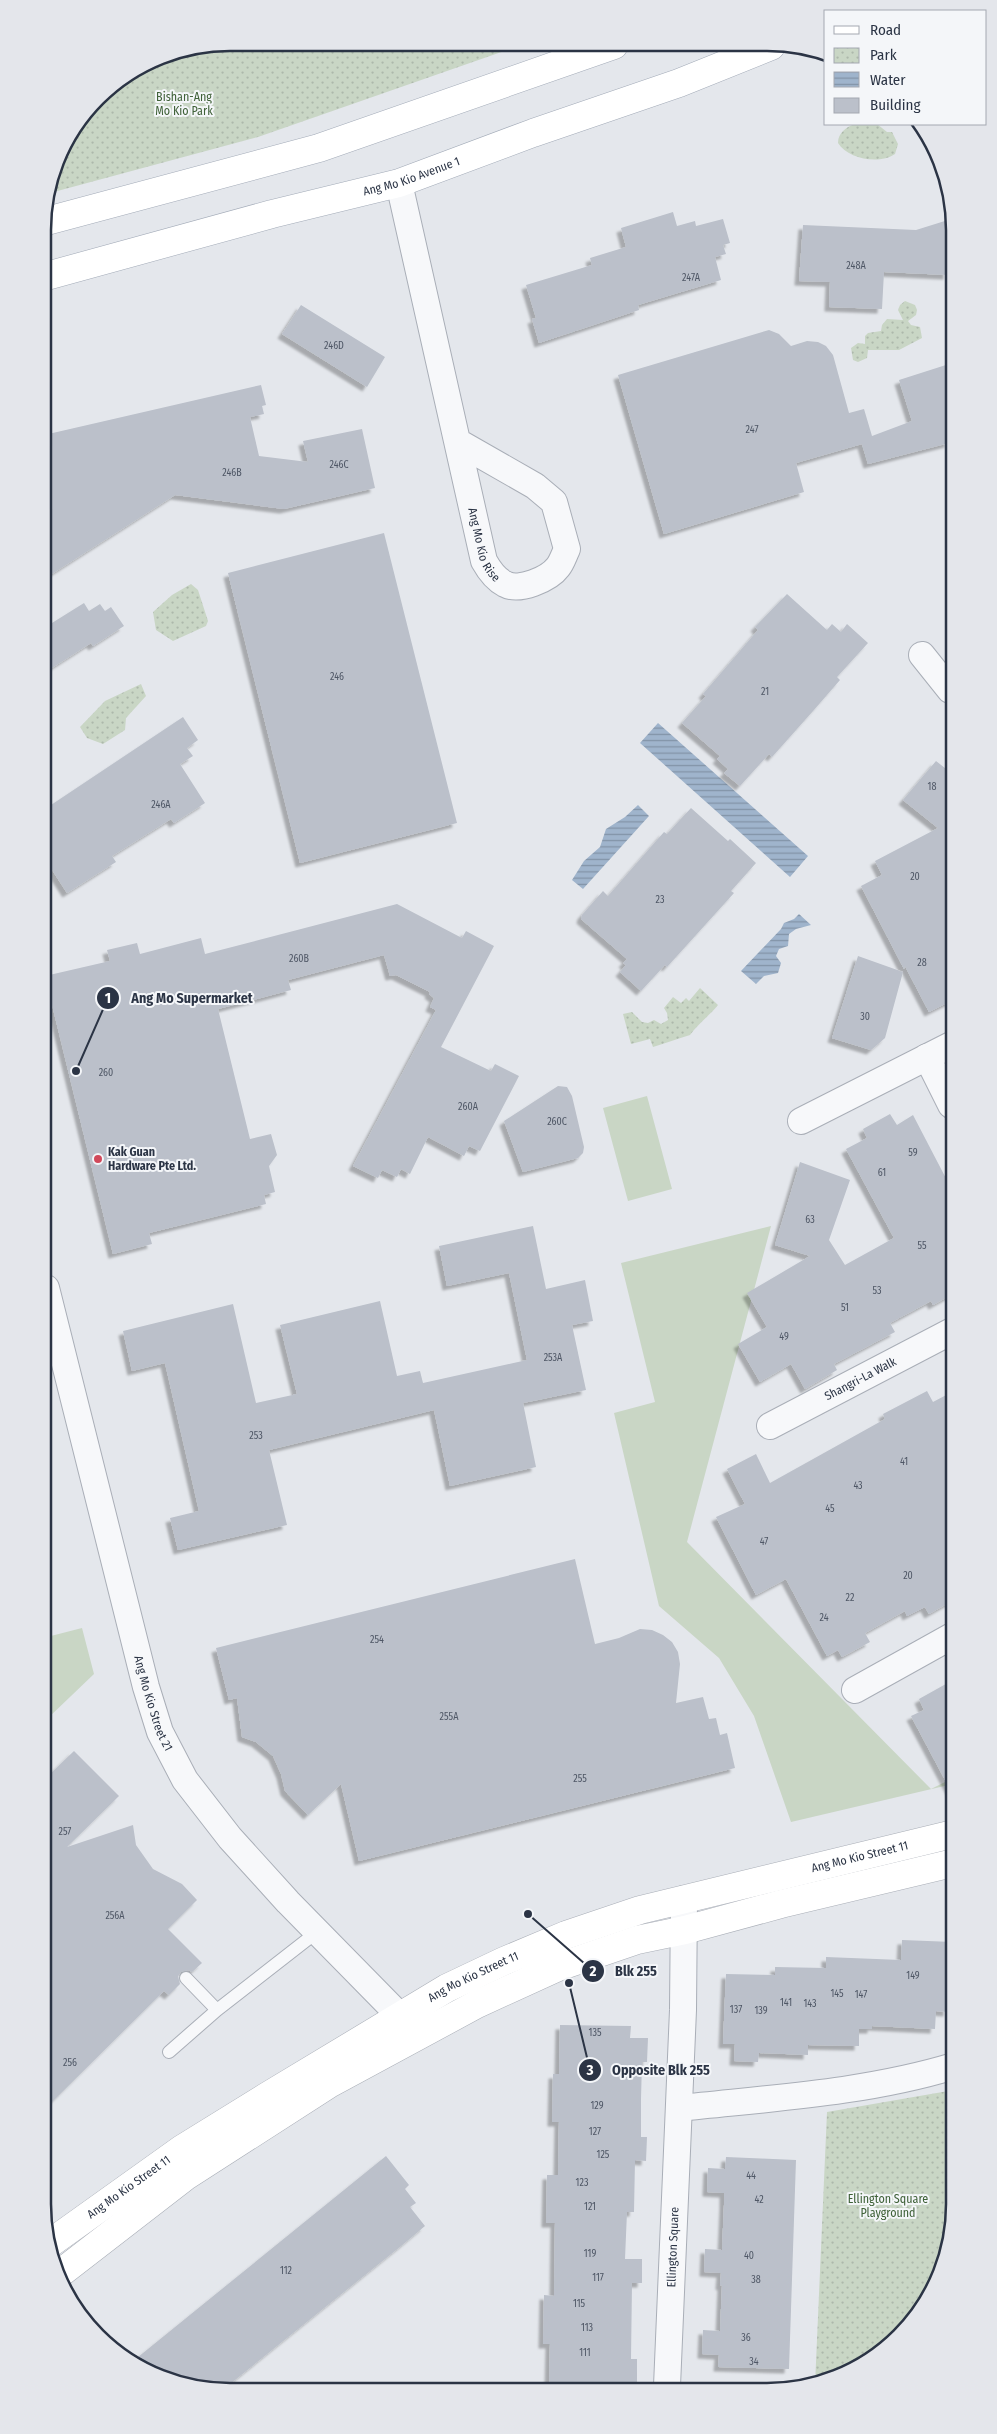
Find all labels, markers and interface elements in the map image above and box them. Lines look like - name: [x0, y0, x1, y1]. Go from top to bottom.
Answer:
- legend: [824, 10, 987, 125]
- text: Road: [870, 21, 901, 39]
- text: Park: [870, 46, 897, 64]
- text: Water: [870, 71, 906, 89]
- park label: Bishan-Ang Mo Kio Park: [155, 90, 213, 118]
- text: Building: [870, 96, 921, 114]
- street label: Ang Mo Kio Avenue 1: [362, 154, 462, 199]
- house number: 248A: [846, 260, 866, 272]
- house number: 247A: [682, 272, 701, 284]
- house number: 246D: [324, 340, 344, 352]
- house number: 247: [746, 424, 758, 436]
- house number: 246C: [329, 459, 349, 471]
- house number: 246B: [222, 467, 242, 479]
- street label: Ang Mo Kio Rise: [465, 506, 503, 585]
- house number: 246: [330, 671, 344, 683]
- house number: 21: [761, 686, 769, 698]
- house number: 18: [928, 781, 936, 793]
- house number: 246A: [151, 799, 171, 811]
- house number: 20: [910, 871, 920, 883]
- house number: 23: [656, 894, 665, 906]
- house number: 260B: [289, 953, 310, 965]
- house number: 28: [917, 957, 927, 969]
- callout: Ang Mo Supermarket: [96, 983, 262, 1012]
- text: 1: [105, 989, 111, 1007]
- text: Ang Mo Supermarket: [130, 990, 254, 1007]
- house number: 30: [860, 1011, 870, 1023]
- house number: 260: [99, 1067, 113, 1079]
- house number: 260A: [458, 1101, 479, 1113]
- house number: 260C: [547, 1116, 567, 1128]
- place label: Kak Guan Hardware Pte Ltd.: [108, 1145, 196, 1173]
- house number: 59: [908, 1147, 918, 1159]
- marker: Kak Guan Hardware Pte Ltd.: [92, 1153, 104, 1165]
- house number: 61: [878, 1167, 886, 1179]
- house number: 63: [805, 1214, 815, 1226]
- house number: 55: [917, 1240, 927, 1252]
- house number: 53: [872, 1285, 882, 1297]
- house number: 51: [841, 1302, 849, 1314]
- house number: 49: [779, 1331, 789, 1343]
- house number: 253A: [544, 1352, 563, 1364]
- street label: Shangri-La Walk: [822, 1354, 899, 1403]
- house number: 253: [249, 1430, 263, 1442]
- house number: 41: [900, 1456, 908, 1468]
- house number: 43: [853, 1480, 863, 1492]
- house number: 45: [825, 1503, 835, 1515]
- house number: 47: [760, 1536, 768, 1548]
- house number: 20: [903, 1570, 913, 1582]
- house number: 22: [846, 1592, 855, 1604]
- house number: 24: [819, 1612, 829, 1624]
- house number: 254: [370, 1634, 384, 1646]
- street label: Ang Mo Kio Street 21: [131, 1654, 176, 1753]
- house number: 255A: [440, 1711, 459, 1723]
- house number: 255: [573, 1773, 587, 1785]
- house number: 257: [59, 1826, 71, 1838]
- street label: Ang Mo Kio Street 11: [810, 1838, 909, 1875]
- house number: 256A: [105, 1910, 125, 1922]
- street label: Ang Mo Kio Street 11: [425, 1949, 520, 2005]
- callout: Blk 255: [580, 1957, 667, 1986]
- text: 2: [589, 1962, 597, 1980]
- text: Blk 255: [615, 1963, 657, 1980]
- house number: 149: [906, 1970, 920, 1982]
- house number: 145: [830, 1988, 844, 2000]
- house number: 147: [855, 1989, 867, 2001]
- house number: 141: [780, 1997, 792, 2009]
- house number: 143: [803, 1998, 817, 2010]
- house number: 137: [730, 2004, 742, 2016]
- house number: 139: [754, 2005, 768, 2017]
- house number: 135: [589, 2027, 602, 2039]
- callout: Opposite Blk 255: [577, 2055, 720, 2084]
- house number: 256: [63, 2057, 77, 2069]
- text: 3: [585, 2061, 594, 2079]
- text: Opposite Blk 255: [612, 2062, 710, 2079]
- house number: 129: [590, 2100, 604, 2112]
- house number: 127: [589, 2126, 601, 2138]
- house number: 125: [597, 2149, 610, 2161]
- street label: Ang Mo Kio Street 11: [84, 2153, 173, 2221]
- house number: 44: [746, 2170, 756, 2182]
- house number: 123: [576, 2177, 589, 2189]
- park label: Ellington Square Playground: [848, 2192, 928, 2220]
- house number: 42: [754, 2194, 764, 2206]
- house number: 121: [584, 2201, 596, 2213]
- street label: Ellington Square: [664, 2207, 682, 2288]
- house number: 119: [584, 2248, 596, 2260]
- house number: 40: [744, 2250, 754, 2262]
- house number: 112: [280, 2265, 293, 2277]
- house number: 117: [592, 2272, 604, 2284]
- house number: 38: [751, 2274, 761, 2286]
- house number: 115: [573, 2298, 586, 2310]
- house number: 113: [581, 2322, 594, 2334]
- house number: 36: [741, 2332, 751, 2344]
- house number: 111: [579, 2347, 591, 2359]
- house number: 34: [749, 2356, 759, 2368]

